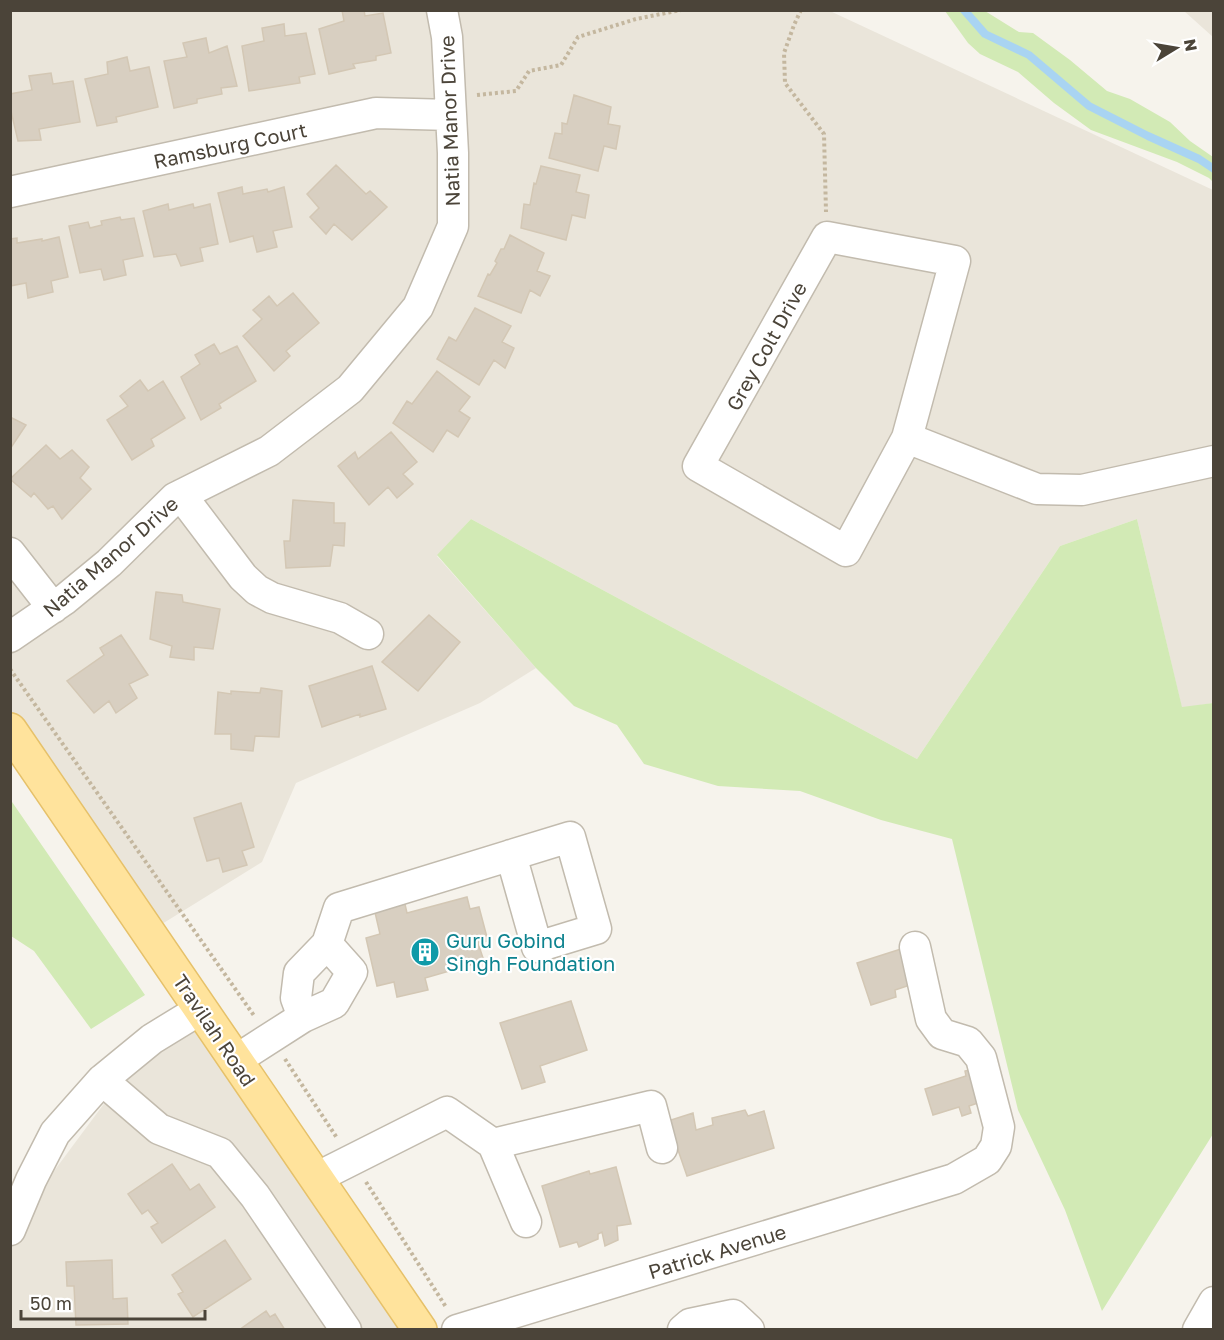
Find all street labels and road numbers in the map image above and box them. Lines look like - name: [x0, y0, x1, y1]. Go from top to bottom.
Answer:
- street label: Natia Manor Drive: [434, 35, 464, 207]
- street label: Ramsburg Court: [151, 117, 309, 173]
- street label: Grey Colt Drive: [721, 278, 811, 414]
- street label: Natia Manor Drive: [38, 491, 182, 621]
- street label: Travilah Road: [169, 970, 261, 1090]
- street label: Patrick Avenue: [645, 1219, 789, 1283]

